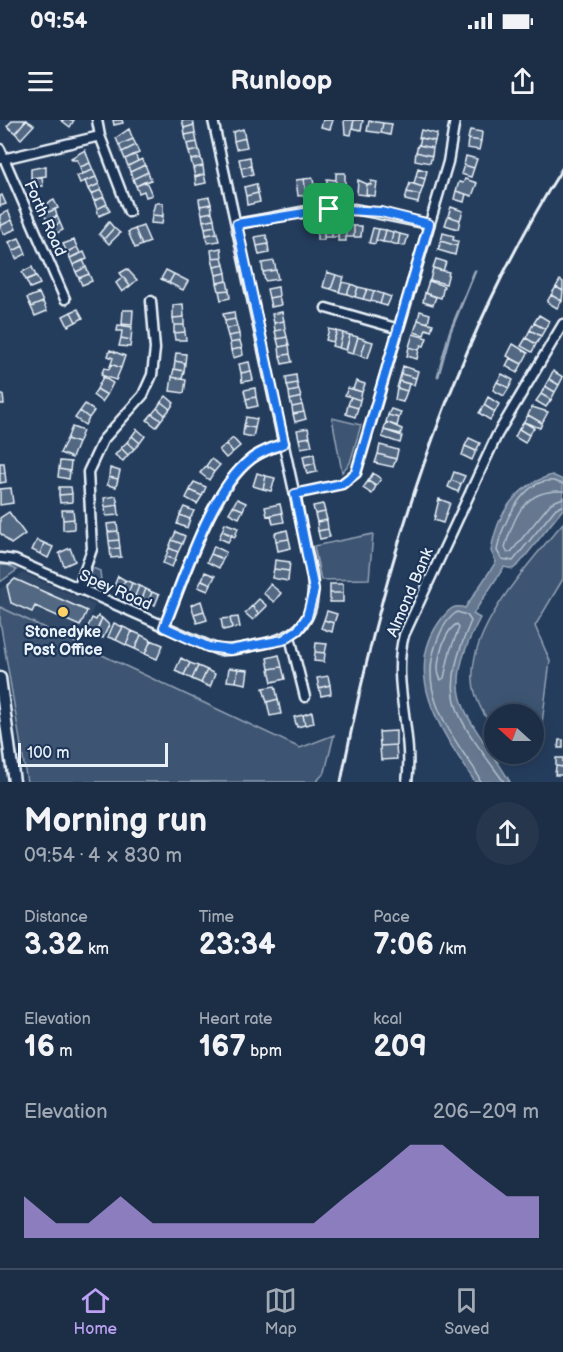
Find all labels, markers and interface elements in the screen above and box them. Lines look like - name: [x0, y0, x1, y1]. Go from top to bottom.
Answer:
- text: 09:54: [30, 8, 88, 35]
- icon: menu: [24, 65, 57, 98]
- text: Runloop: [231, 65, 332, 97]
- icon: share: [506, 65, 539, 98]
- street label: Forth Road: [20, 178, 70, 259]
- pin: [303, 183, 354, 234]
- icon: arrive: [312, 192, 345, 225]
- street label: Almond Bank: [383, 545, 438, 640]
- street label: Spey Road: [76, 566, 155, 615]
- marker: Stonedyke Post Office: [56, 605, 70, 619]
- place label: Stonedyke Post Office: [23, 623, 103, 660]
- north arrow: [484, 704, 544, 764]
- map controls: [484, 704, 544, 764]
- scale bar: [18, 740, 168, 768]
- text: 100 m: [27, 744, 70, 763]
- text: Morning run: [24, 801, 207, 841]
- button: share: [476, 802, 539, 865]
- text: 09:54 · 4 × 830 m: [24, 844, 182, 868]
- text: Distance: [24, 908, 88, 927]
- text: Time: [199, 908, 234, 927]
- text: Pace: [373, 908, 410, 927]
- text: 3.32: [24, 927, 84, 963]
- text: 23:34: [199, 927, 276, 963]
- text: 7:06: [373, 927, 434, 963]
- text: km: [84, 940, 109, 959]
- text: /km: [434, 940, 467, 959]
- text: Elevation: [24, 1010, 91, 1029]
- text: Heart rate: [199, 1010, 273, 1029]
- text: kcal: [373, 1010, 402, 1029]
- text: 16: [24, 1029, 55, 1065]
- text: 167: [199, 1029, 246, 1065]
- text: 209: [373, 1029, 427, 1065]
- text: m: [55, 1042, 72, 1061]
- text: bpm: [246, 1042, 282, 1061]
- text: Elevation: [24, 1100, 107, 1124]
- text: 206–209 m: [433, 1100, 539, 1124]
- tab: Home: [74, 1284, 117, 1339]
- tab: Map: [264, 1284, 297, 1339]
- tab: Saved: [444, 1284, 489, 1339]

